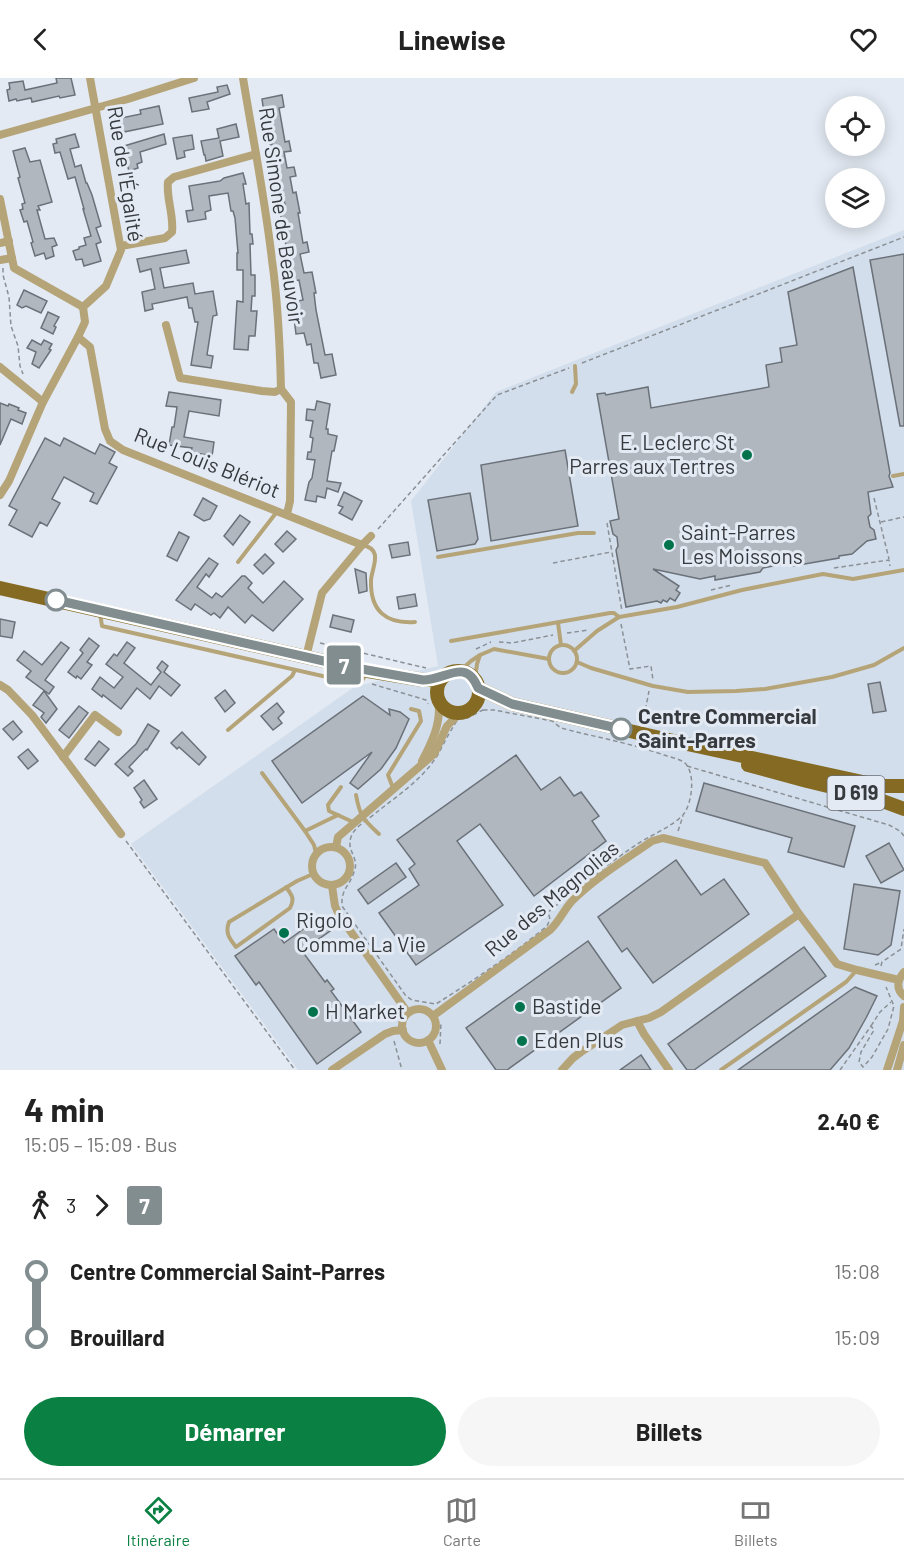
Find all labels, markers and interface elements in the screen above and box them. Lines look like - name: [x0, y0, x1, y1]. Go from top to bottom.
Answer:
- icon: back: [24, 23, 57, 56]
- text: Linewise: [398, 23, 506, 55]
- icon: heart: [847, 23, 880, 56]
- map controls: [825, 96, 885, 228]
- button: locate: [825, 96, 885, 156]
- street label: Rue de l'Égalité: [103, 104, 150, 244]
- street label: Rue Simone de Beauvoir: [255, 105, 310, 327]
- button: layers: [825, 168, 885, 228]
- street label: Rue Louis Blériot: [131, 421, 284, 502]
- place label: E. Leclerc St Parres aux Tertres: [569, 429, 735, 478]
- marker: E. Leclerc St Parres aux Tertres: [740, 448, 754, 462]
- place label: Saint-Parres Les Moissons: [681, 519, 803, 568]
- marker: Saint-Parres Les Moissons: [662, 538, 676, 552]
- unlabelled marker: [45, 589, 67, 611]
- line badge: 7: [324, 646, 364, 684]
- text: 7: [339, 653, 349, 678]
- place label: Centre Commercial Saint-Parres: [638, 703, 817, 752]
- marker: Centre Commercial Saint-Parres: [610, 718, 632, 740]
- road number: D 619: [828, 776, 884, 810]
- street label: Rue des Magnolias: [479, 835, 623, 961]
- place label: Rigolo Comme La Vie: [296, 907, 426, 956]
- marker: Rigolo Comme La Vie: [277, 926, 291, 940]
- place label: Bastide: [532, 993, 602, 1018]
- place label: H Market: [325, 998, 405, 1023]
- marker: Bastide: [513, 1000, 527, 1014]
- marker: H Market: [306, 1005, 320, 1019]
- place label: Eden Plus: [534, 1027, 624, 1052]
- marker: Eden Plus: [515, 1034, 529, 1048]
- text: 4 min: [24, 1089, 105, 1129]
- text: 2.40 €: [818, 1108, 880, 1134]
- text: 15:05 – 15:09 · Bus: [24, 1132, 177, 1156]
- icon: walk: [24, 1189, 57, 1222]
- icon: forward: [85, 1189, 118, 1222]
- text: 3: [66, 1193, 76, 1217]
- text: 7: [139, 1193, 150, 1218]
- text: Centre Commercial Saint-Parres: [70, 1258, 385, 1284]
- text: 15:08: [834, 1259, 880, 1283]
- text: Brouillard: [70, 1324, 165, 1350]
- text: 15:09: [834, 1325, 880, 1349]
- button: Démarrer: [24, 1397, 446, 1466]
- button: Billets: [458, 1397, 880, 1466]
- tab: Itinéraire: [127, 1494, 190, 1549]
- tab: Carte: [443, 1494, 481, 1549]
- tab: Billets: [734, 1494, 777, 1549]

